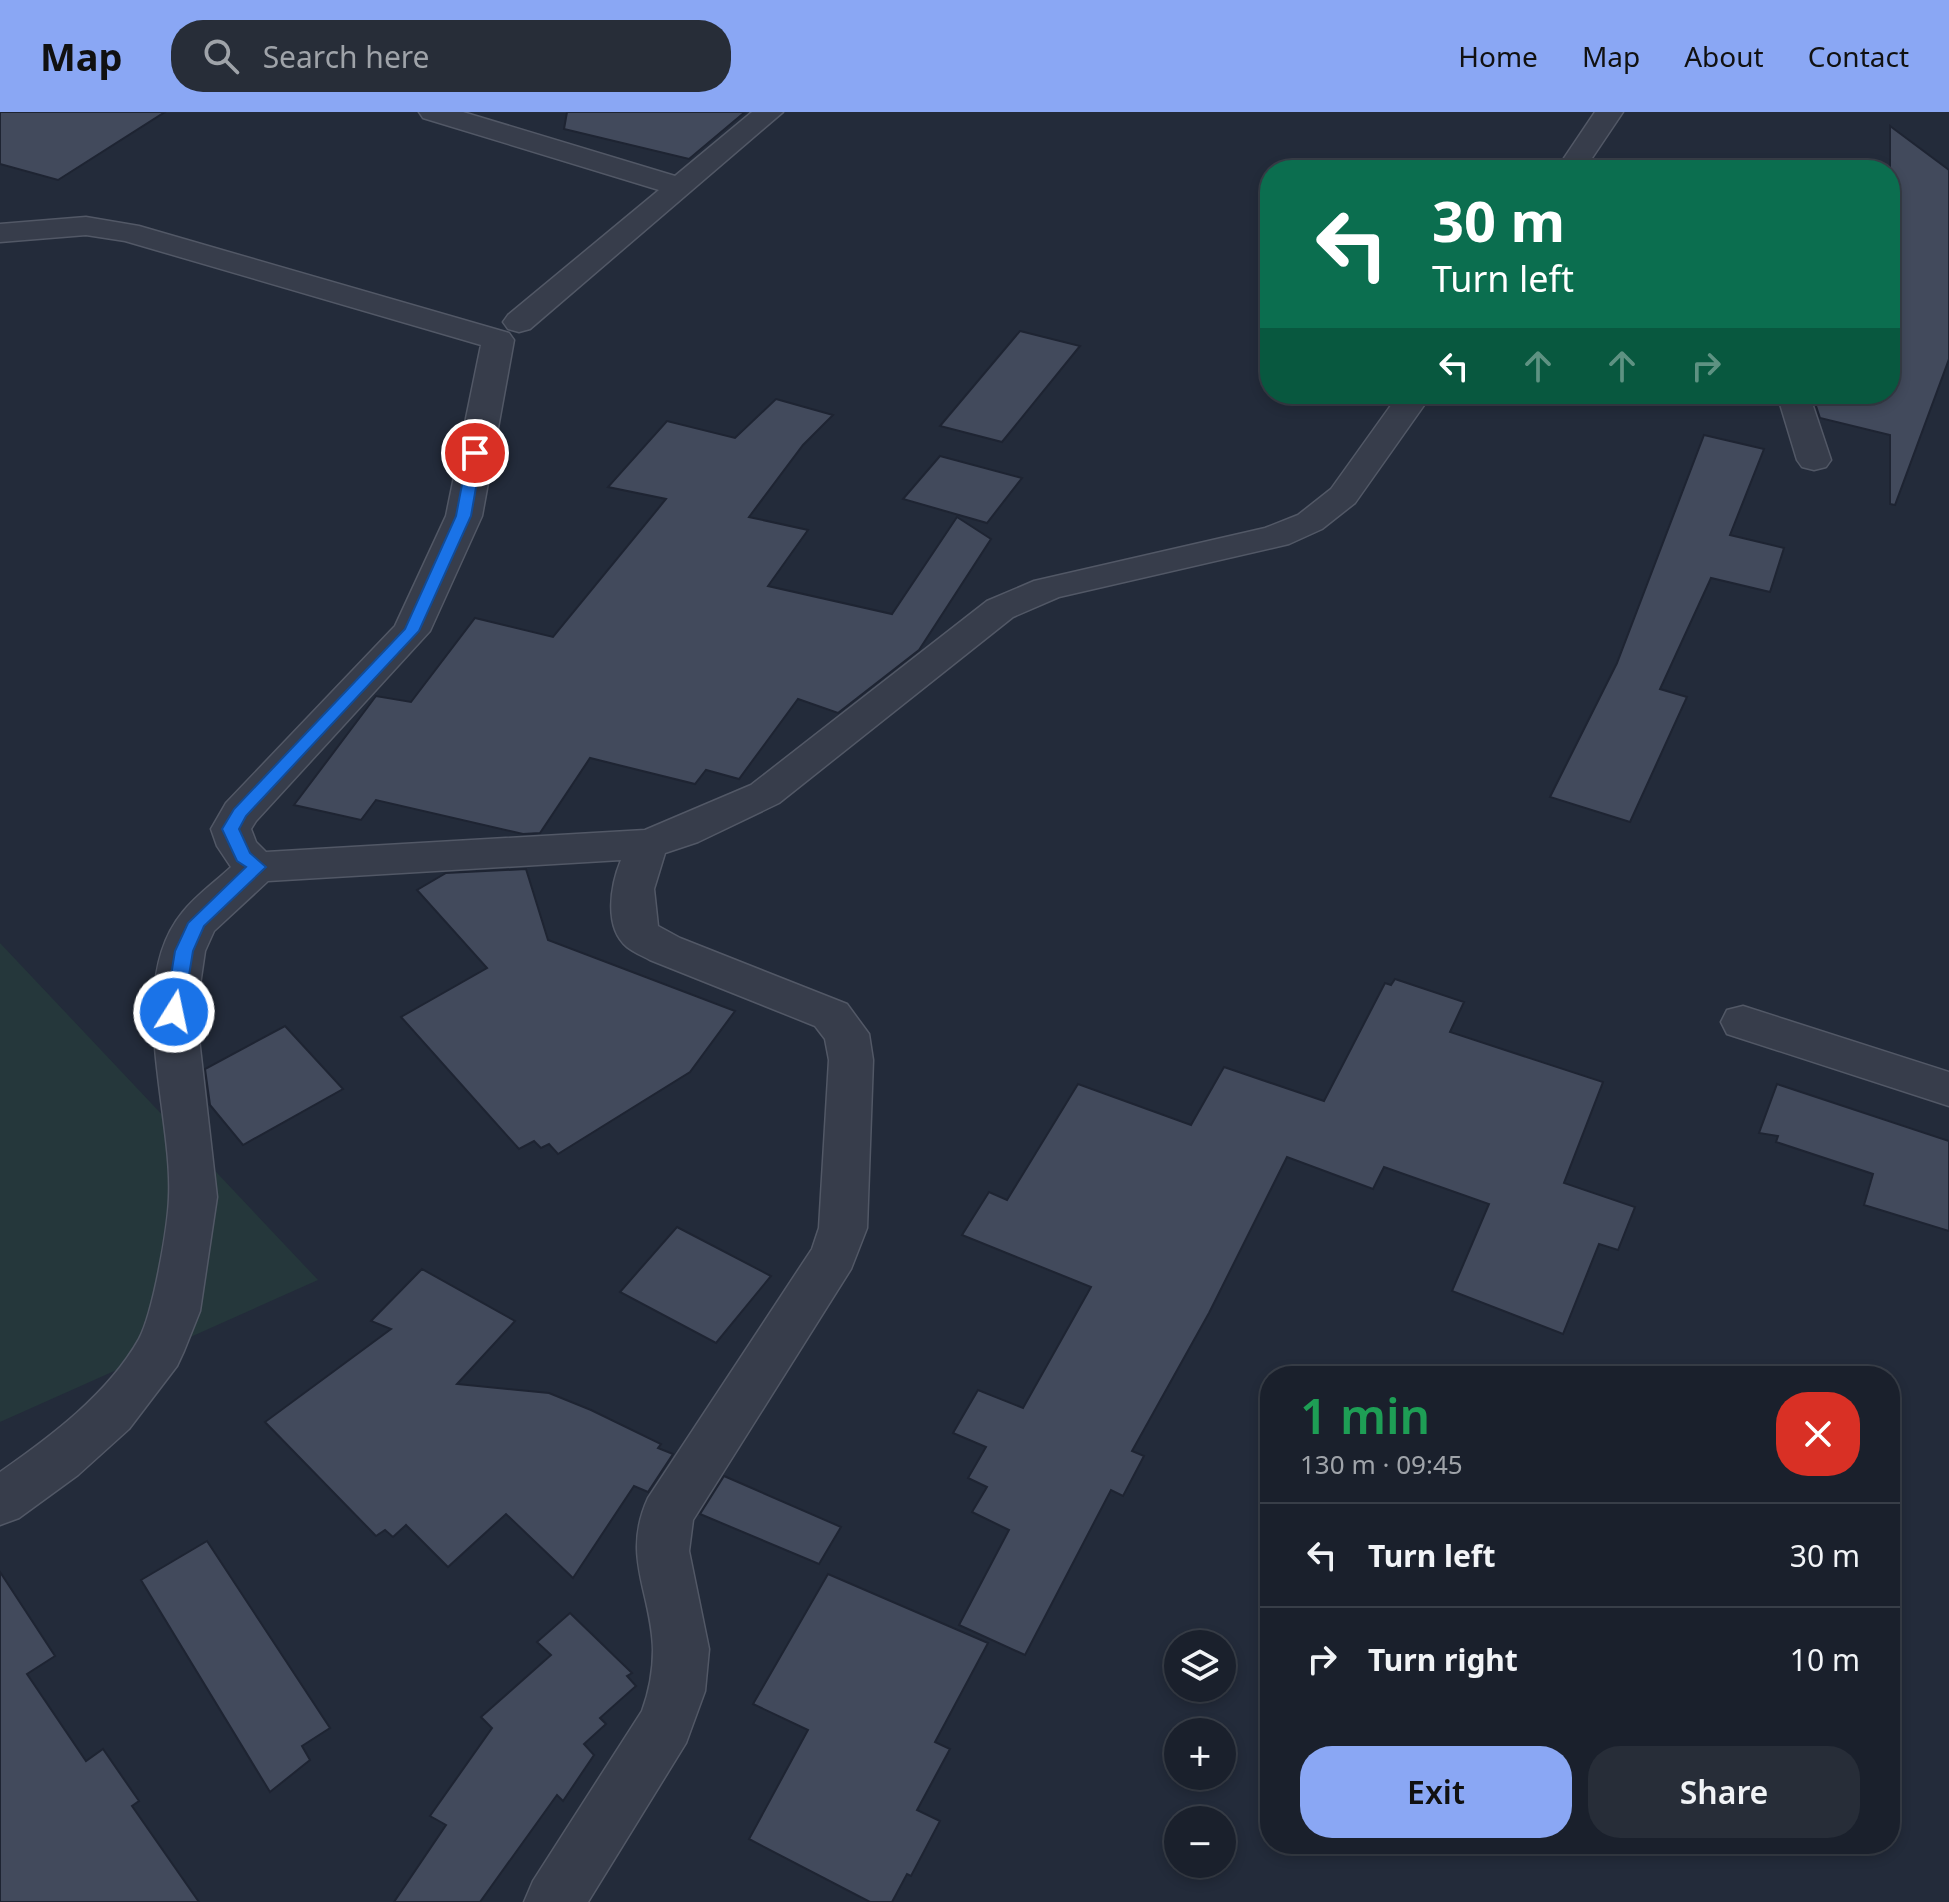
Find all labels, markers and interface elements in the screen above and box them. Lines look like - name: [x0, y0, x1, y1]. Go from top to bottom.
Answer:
- search box: [171, 20, 731, 92]
- text: Map: [40, 30, 123, 82]
- icon: search: [199, 34, 243, 78]
- text: Search here: [263, 36, 430, 77]
- text: Home: [1458, 37, 1538, 75]
- text: Map: [1582, 37, 1640, 75]
- text: About: [1684, 37, 1764, 75]
- text: Contact: [1808, 37, 1909, 75]
- text: 30 m: [1432, 182, 1565, 258]
- icon: left: [1300, 192, 1404, 296]
- text: Turn left: [1432, 254, 1574, 303]
- icon: left: [1432, 344, 1476, 388]
- icon: ahead: [1516, 344, 1560, 388]
- icon: ahead: [1600, 344, 1644, 388]
- icon: right: [1684, 344, 1728, 388]
- pin: [441, 419, 509, 487]
- icon: arrive: [453, 431, 497, 475]
- position arrow: [132, 970, 216, 1054]
- text: 1 min: [1300, 1383, 1430, 1448]
- button: close: [1776, 1392, 1860, 1476]
- text: 130 m · 09:45: [1300, 1446, 1463, 1482]
- icon: left: [1300, 1533, 1344, 1577]
- text: Turn left: [1368, 1535, 1496, 1576]
- text: 30 m: [1790, 1535, 1860, 1576]
- map controls: [1164, 1630, 1236, 1878]
- button: layers: [1164, 1630, 1236, 1702]
- icon: right: [1300, 1637, 1344, 1681]
- text: Turn right: [1368, 1639, 1518, 1680]
- text: 10 m: [1790, 1639, 1860, 1680]
- button: +: [1164, 1718, 1236, 1790]
- button: Exit: [1300, 1746, 1572, 1838]
- button: Share: [1588, 1746, 1860, 1838]
- button: −: [1164, 1806, 1236, 1878]

